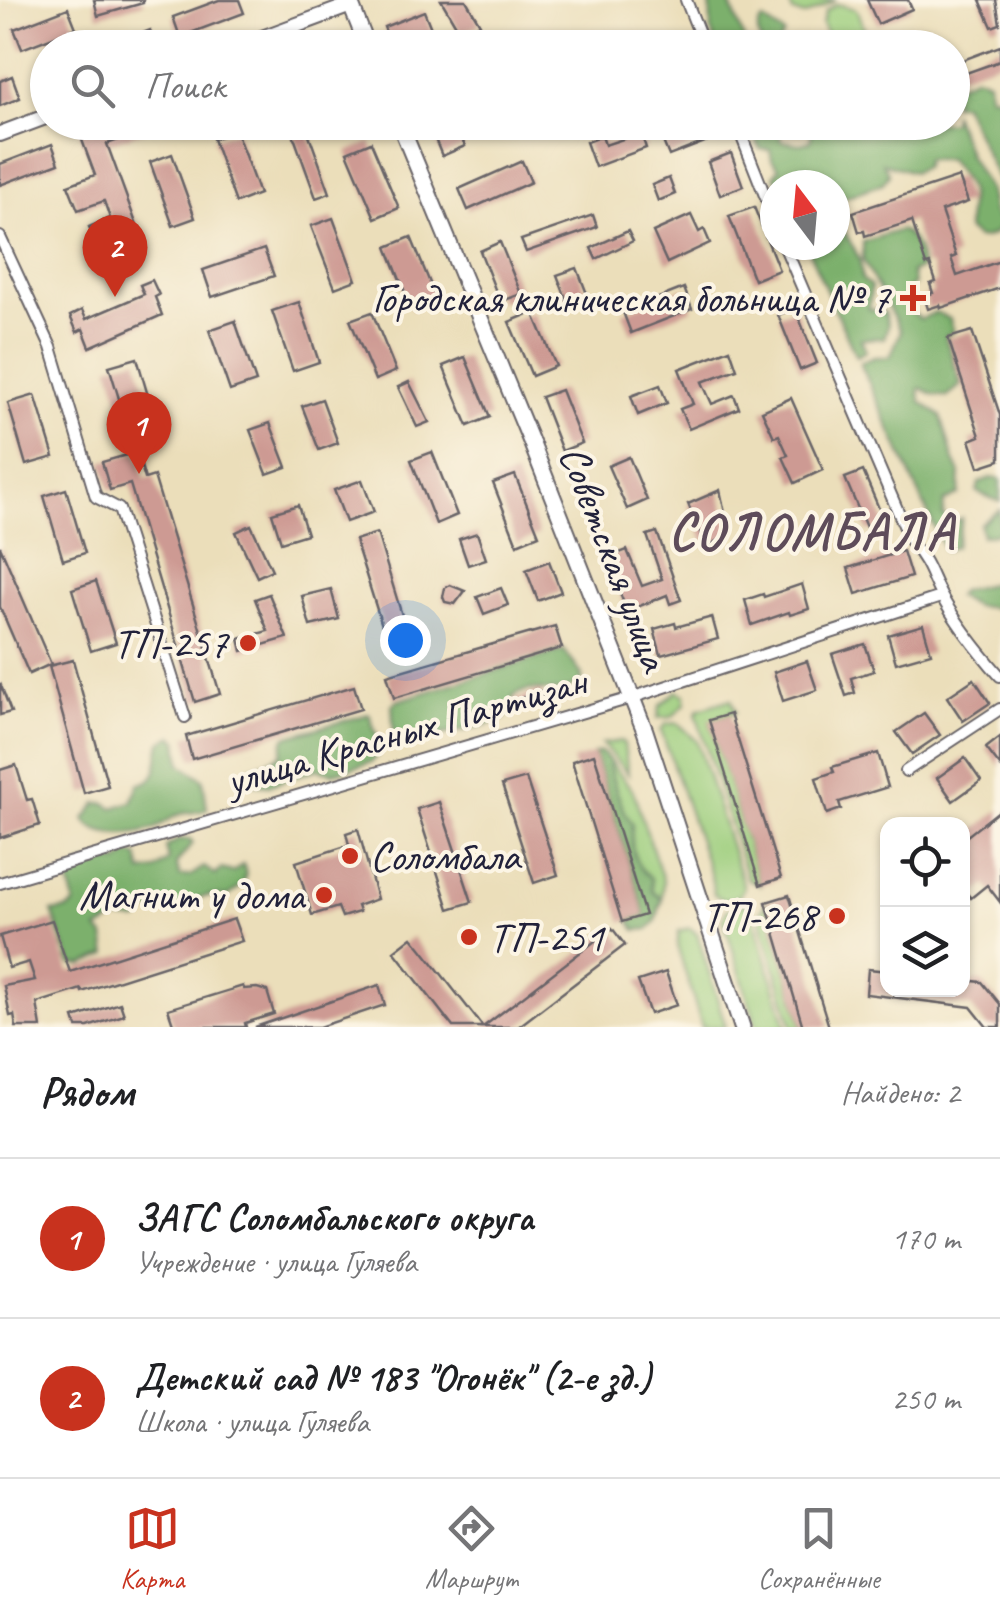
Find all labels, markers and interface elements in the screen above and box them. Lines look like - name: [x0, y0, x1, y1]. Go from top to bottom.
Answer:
- search box: [30, 30, 970, 140]
- icon: search: [65, 58, 120, 113]
- text: Поиск: [145, 62, 225, 109]
- north arrow: [760, 170, 850, 260]
- pin: 2: [82, 214, 148, 297]
- place label: Городская клиническая больница № 7: [372, 272, 892, 325]
- marker: Городская клиническая больница № 7: [900, 285, 926, 311]
- pin: 1: [106, 392, 172, 474]
- street label: Советская улица: [547, 438, 682, 681]
- district label: СОЛОМБАЛА: [669, 499, 956, 565]
- your location: [380, 615, 431, 666]
- place label: ТП-257: [113, 617, 230, 670]
- marker: ТП-257: [237, 632, 259, 654]
- street label: улица Красных Партизан: [217, 653, 595, 809]
- map controls: [880, 817, 970, 997]
- button: locate: [880, 817, 970, 907]
- place label: Соломбала: [370, 830, 522, 883]
- marker: Соломбала: [339, 845, 361, 867]
- place label: Магнит у дома: [79, 869, 307, 922]
- marker: Магнит у дома: [313, 884, 335, 906]
- place label: ТП-268: [702, 890, 821, 943]
- marker: ТП-268: [826, 905, 848, 927]
- button: layers: [880, 907, 970, 997]
- place label: ТП-251: [489, 911, 606, 964]
- marker: ТП-251: [458, 926, 480, 948]
- text: Рядом: [40, 1066, 134, 1119]
- text: Найдено: 2: [841, 1072, 960, 1113]
- text: ЗАГС Соломбальского округа: [135, 1194, 534, 1241]
- text: 1: [65, 1218, 80, 1259]
- text: 170 m: [891, 1218, 960, 1259]
- text: Учреждение · улица Гуляева: [135, 1241, 417, 1282]
- text: Детский сад № 183 "Огонёк" (2-е зд.): [135, 1354, 651, 1401]
- text: 2: [65, 1378, 80, 1419]
- text: 250 m: [891, 1378, 960, 1419]
- text: Школа · улица Гуляева: [135, 1401, 369, 1442]
- tab: Карта: [120, 1501, 184, 1596]
- tab: Маршрут: [425, 1501, 517, 1596]
- tab: Сохранённые: [758, 1501, 880, 1596]

